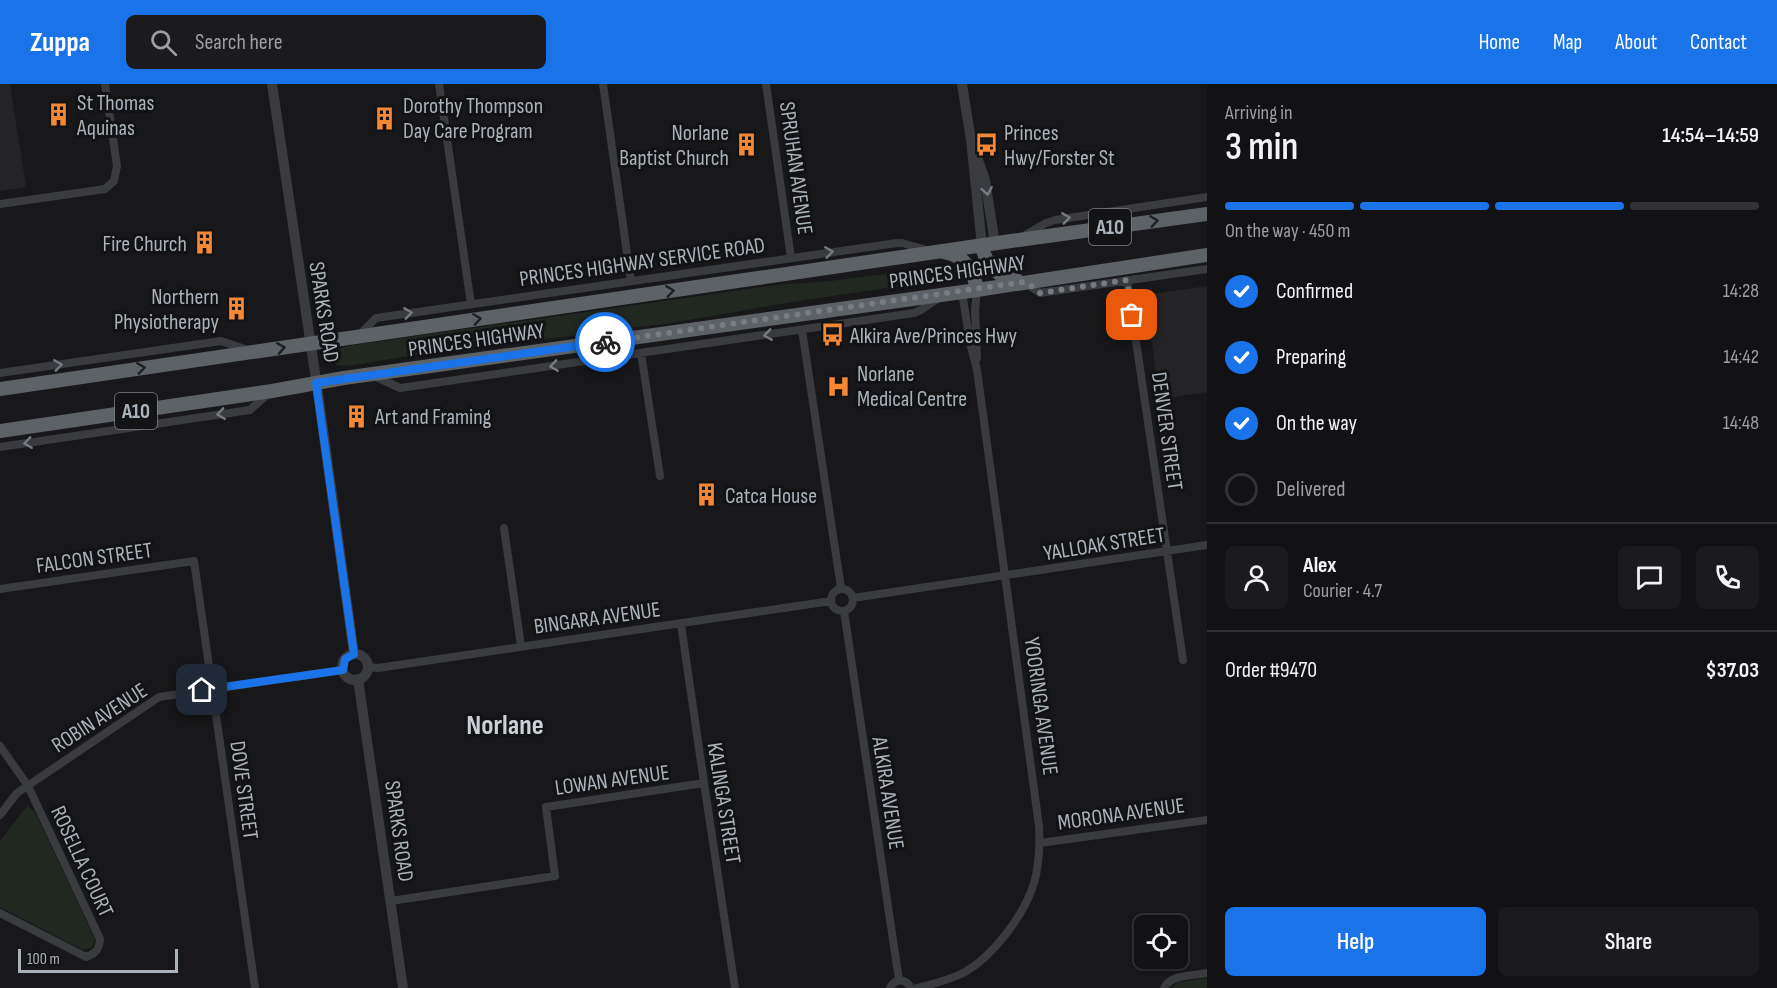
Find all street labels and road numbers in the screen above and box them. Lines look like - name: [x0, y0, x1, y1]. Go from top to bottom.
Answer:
- street label: SPRUHAN AVENUE: [773, 100, 818, 236]
- road number: A10: [1089, 209, 1131, 245]
- street label: PRINCES HIGHWAY SERVICE ROAD: [518, 232, 767, 293]
- street label: PRINCES HIGHWAY: [887, 250, 1027, 295]
- street label: SPARKS ROAD: [302, 260, 345, 365]
- street label: PRINCES HIGHWAY: [406, 318, 546, 363]
- street label: DENVER STREET: [1145, 370, 1188, 492]
- road number: A10: [115, 393, 157, 429]
- street label: YALLOAK STREET: [1042, 522, 1167, 567]
- street label: FALCON STREET: [34, 537, 154, 580]
- street label: BINGARA AVENUE: [532, 596, 662, 641]
- street label: YOORINGA AVENUE: [1017, 635, 1064, 777]
- street label: ROBIN AVENUE: [47, 677, 153, 759]
- street label: ALKIRA AVENUE: [865, 734, 910, 851]
- street label: DOVE STREET: [223, 739, 264, 841]
- street label: KALINGA STREET: [701, 741, 746, 866]
- street label: LOWAN AVENUE: [553, 759, 671, 802]
- street label: SPARKS ROAD: [378, 779, 419, 883]
- street label: MORONA AVENUE: [1056, 792, 1186, 837]
- street label: ROSELLA COURT: [44, 802, 119, 922]

